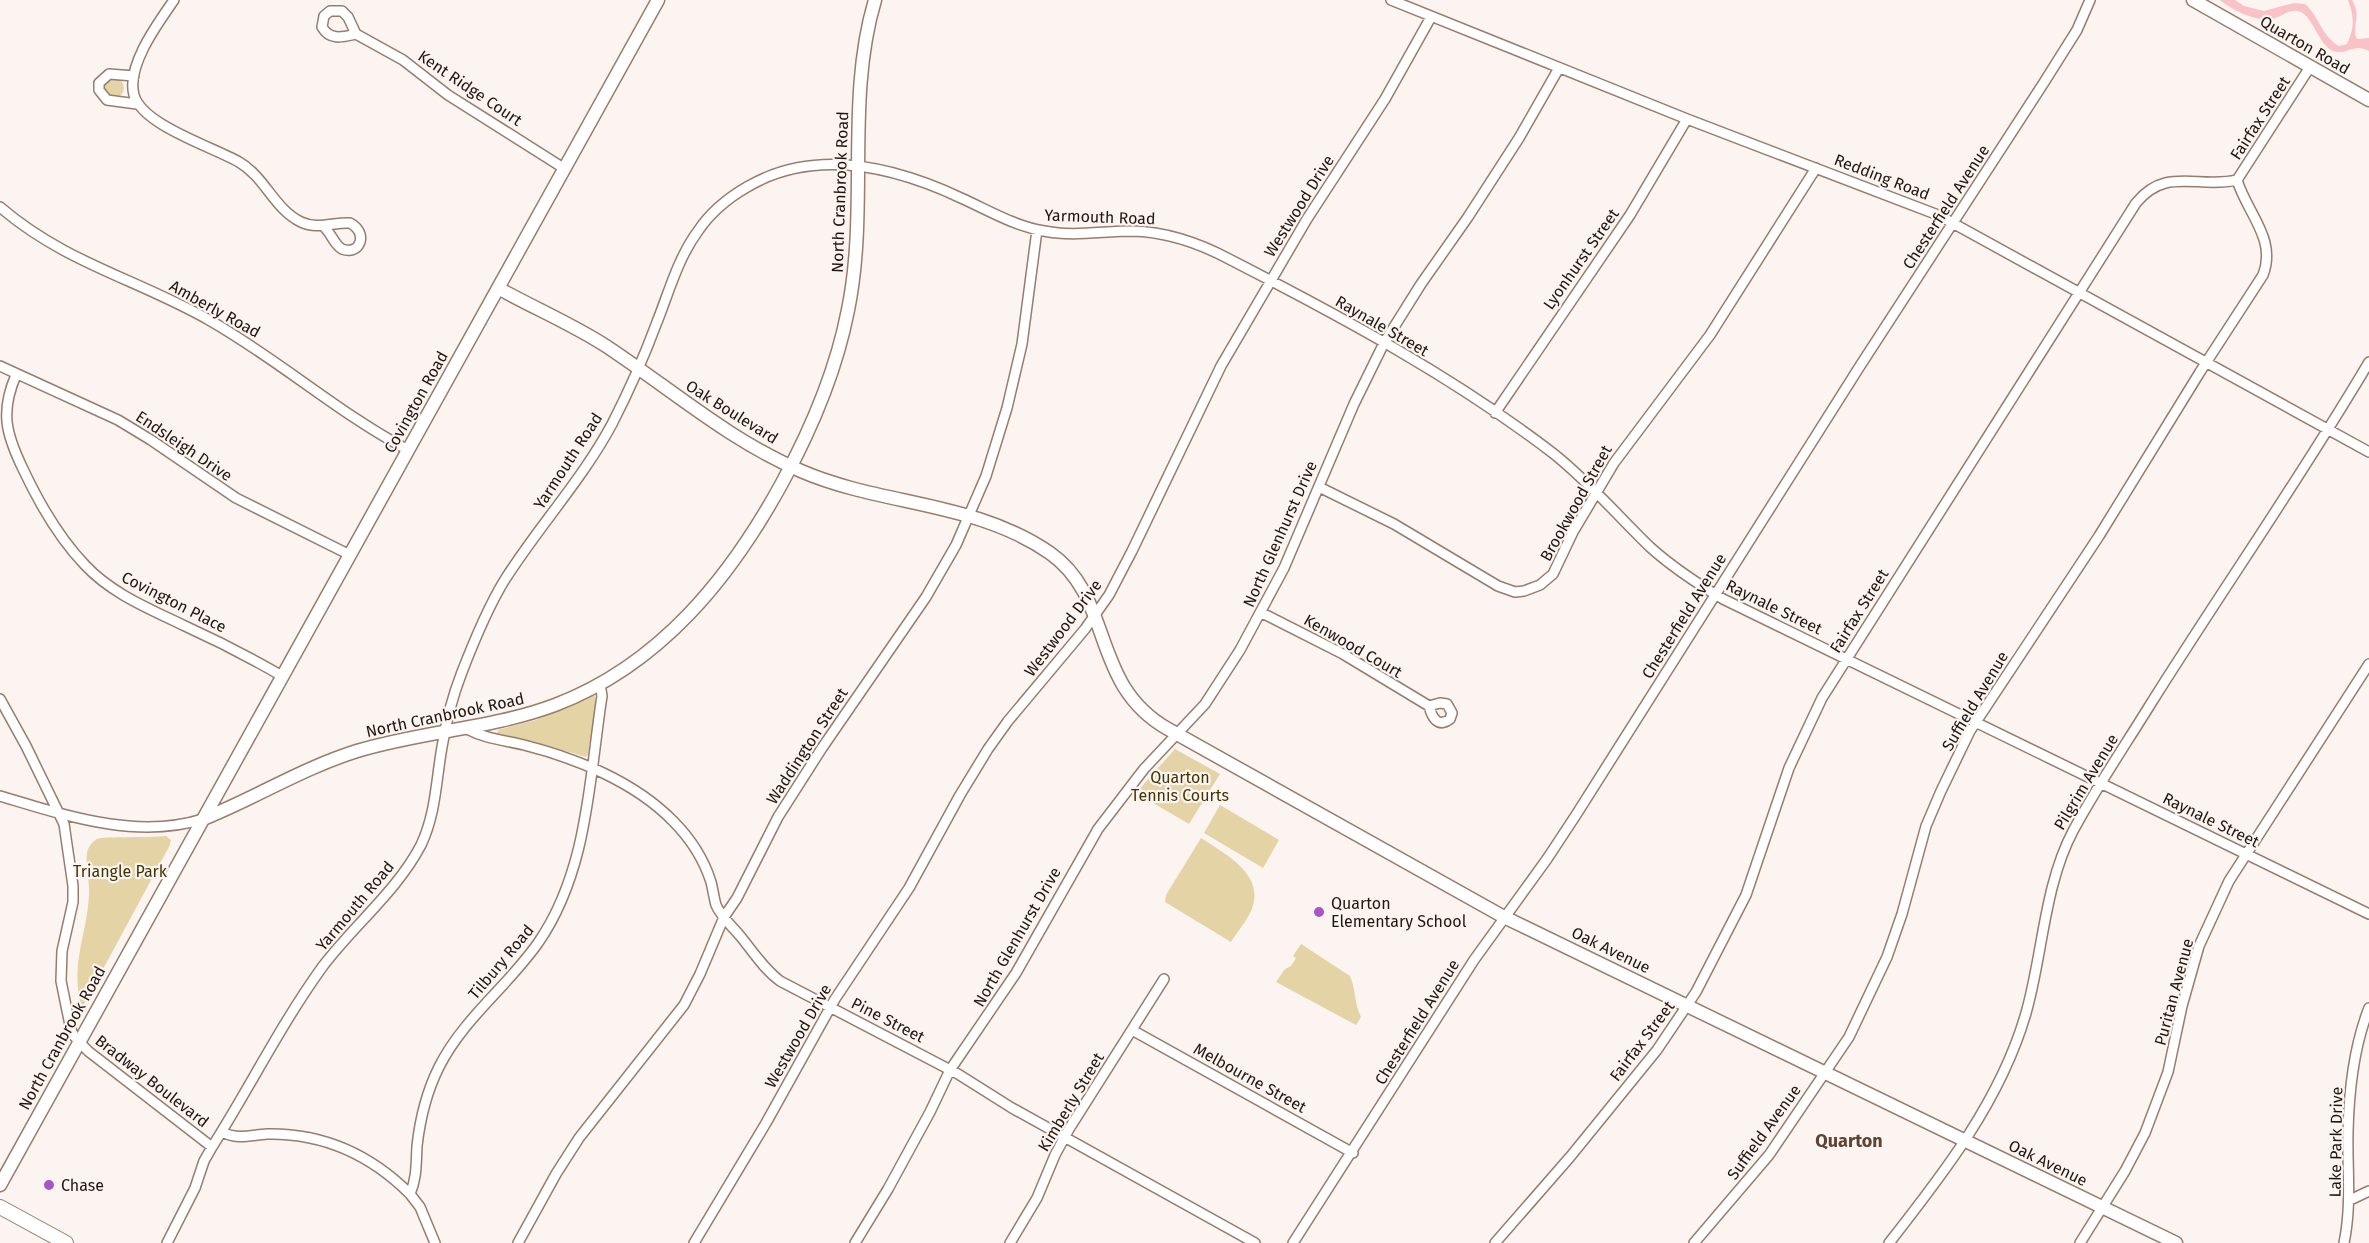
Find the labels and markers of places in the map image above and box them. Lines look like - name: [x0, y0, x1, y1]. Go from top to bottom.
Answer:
- place label: Quarton Elementary School: [1331, 894, 1467, 931]
- marker: Quarton Elementary School: [1312, 905, 1326, 919]
- place label: Chase: [61, 1176, 104, 1195]
- marker: Chase: [42, 1178, 56, 1192]

